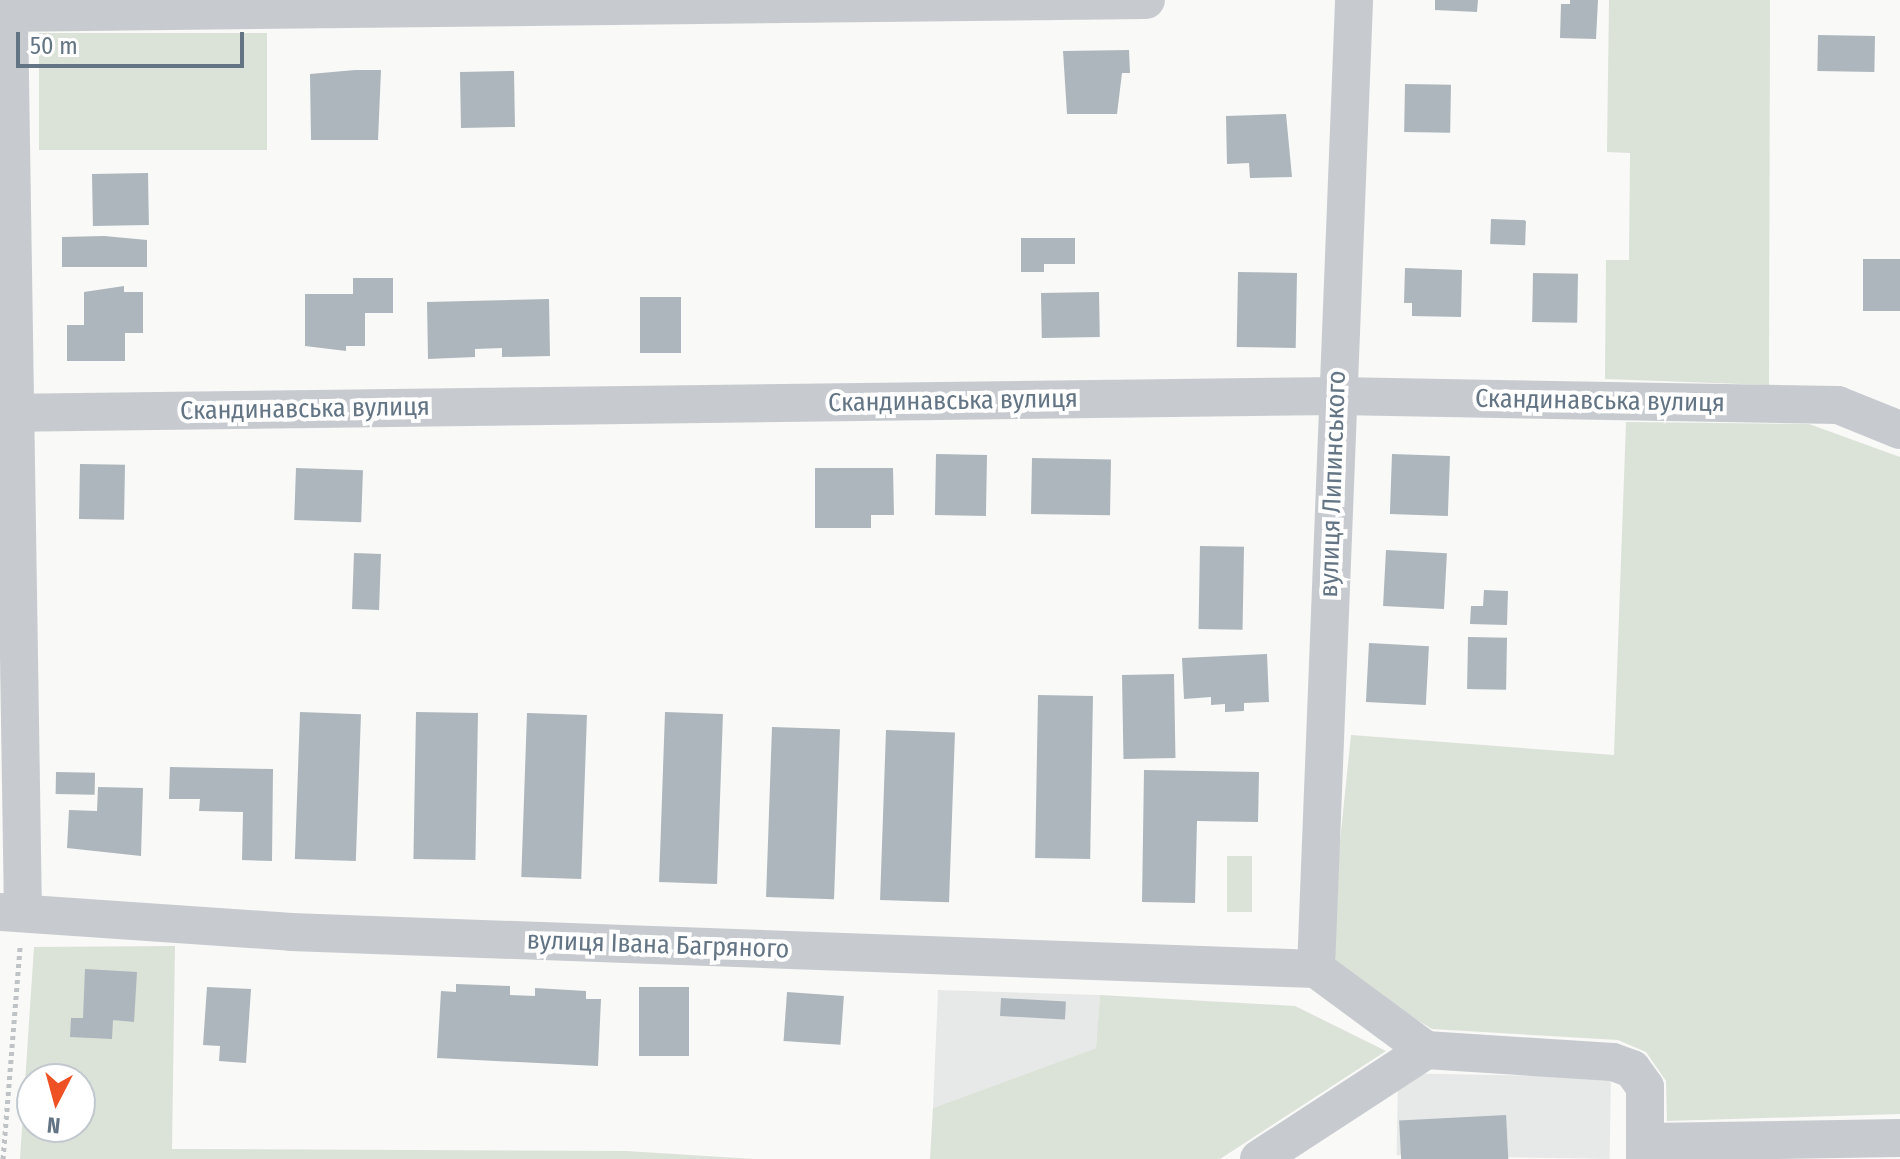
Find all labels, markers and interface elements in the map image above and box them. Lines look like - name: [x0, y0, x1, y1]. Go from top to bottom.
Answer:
- scale bar: [20, 16, 248, 66]
- text: 50 m: [30, 32, 78, 60]
- street label: вулиця Липинського: [1313, 370, 1353, 598]
- street label: Скандинавська вулиця: [828, 383, 1078, 419]
- street label: Скандинавська вулиця: [1475, 383, 1725, 419]
- street label: Скандинавська вулиця: [180, 391, 430, 427]
- street label: вулиця Івана Багряного: [526, 925, 790, 965]
- north arrow: [16, 1063, 96, 1143]
- text: N: [46, 1111, 62, 1139]

